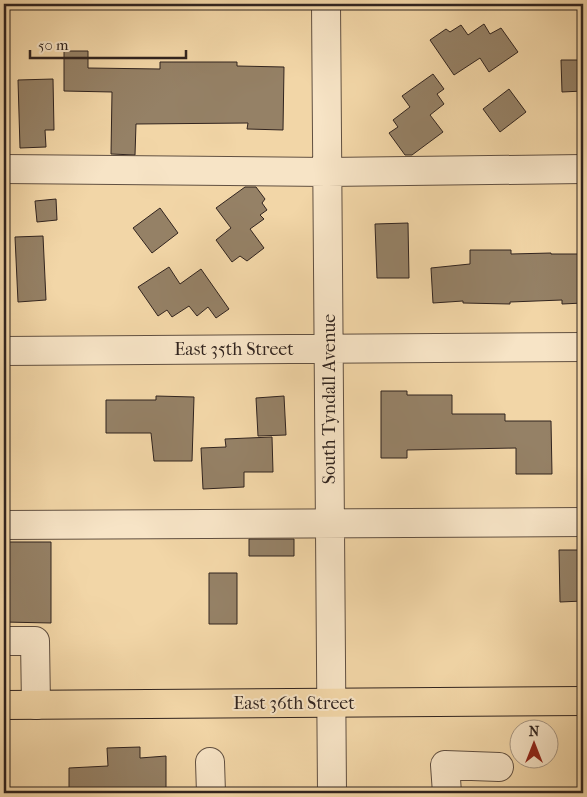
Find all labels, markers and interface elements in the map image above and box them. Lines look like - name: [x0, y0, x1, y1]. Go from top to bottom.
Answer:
- scale bar: [30, 28, 186, 60]
- text: 50 m: [38, 36, 69, 54]
- street label: South Tyndall Avenue: [319, 314, 340, 484]
- street label: East 35th Street: [174, 339, 294, 360]
- street label: East 36th Street: [233, 693, 355, 714]
- north arrow: [510, 720, 560, 770]
- text: N: [529, 723, 540, 740]

